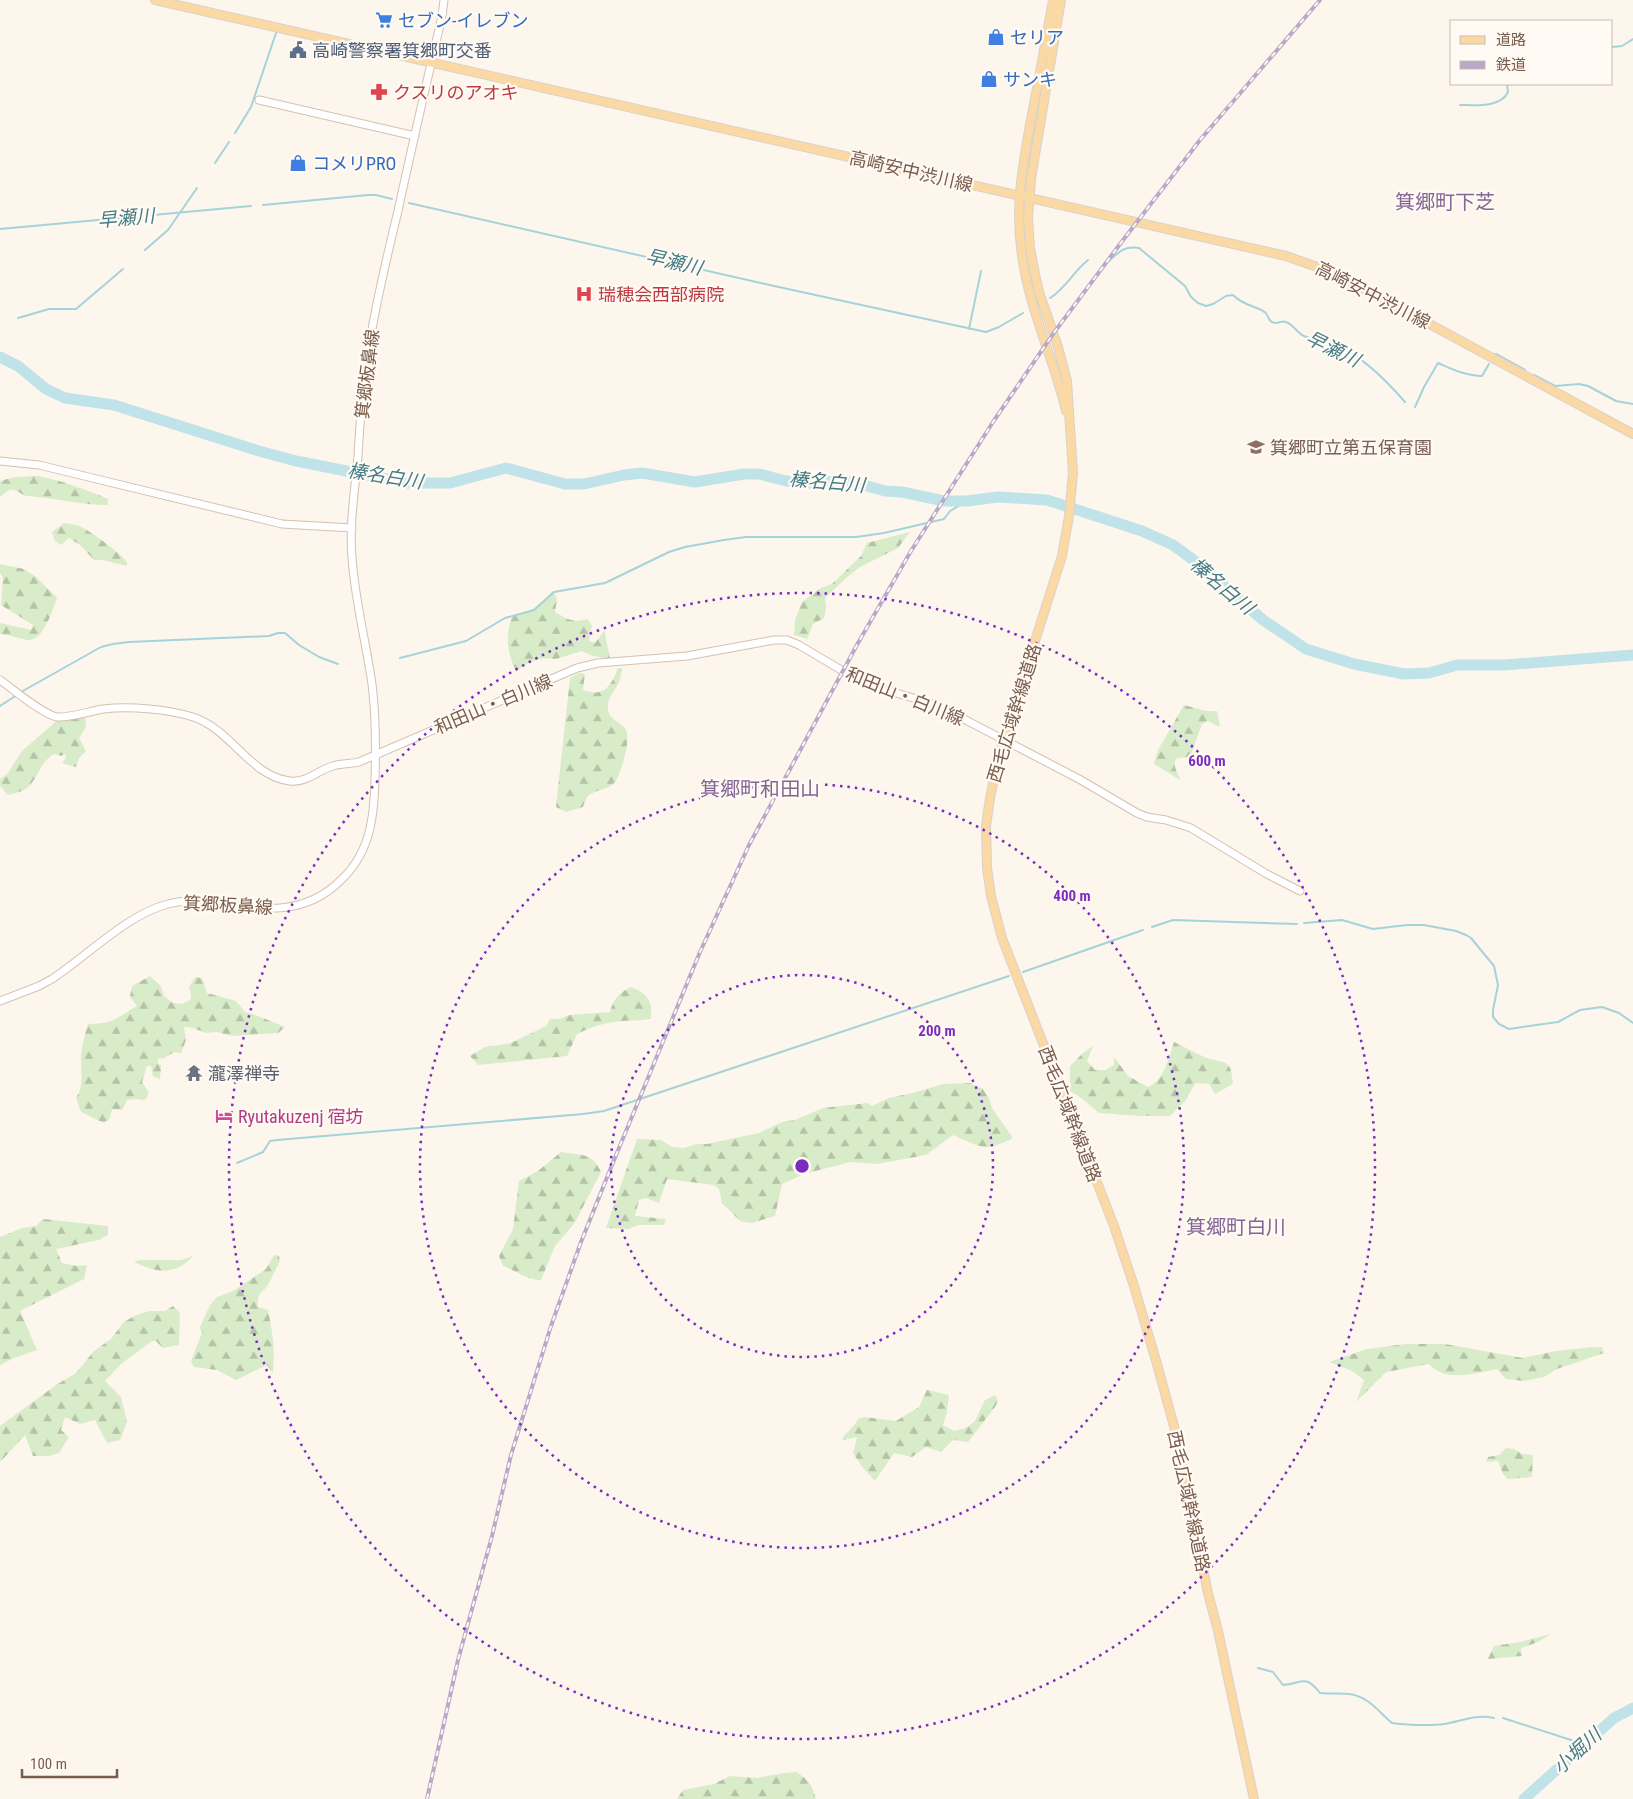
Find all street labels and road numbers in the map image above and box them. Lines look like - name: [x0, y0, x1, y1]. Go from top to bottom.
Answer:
- street label: 高崎安中渋川線: [847, 147, 975, 195]
- street label: 高崎安中渋川線: [1312, 257, 1434, 333]
- street label: 箕郷板鼻線: [351, 328, 383, 420]
- street label: 西毛広域幹線道路: [983, 641, 1045, 785]
- street label: 和田山・白川線: [843, 663, 967, 729]
- street label: 和田山・白川線: [431, 670, 555, 738]
- street label: 箕郷板鼻線: [183, 892, 273, 918]
- street label: 西毛広域幹線道路: [1034, 1043, 1106, 1185]
- street label: 西毛広域幹線道路: [1164, 1428, 1214, 1574]

